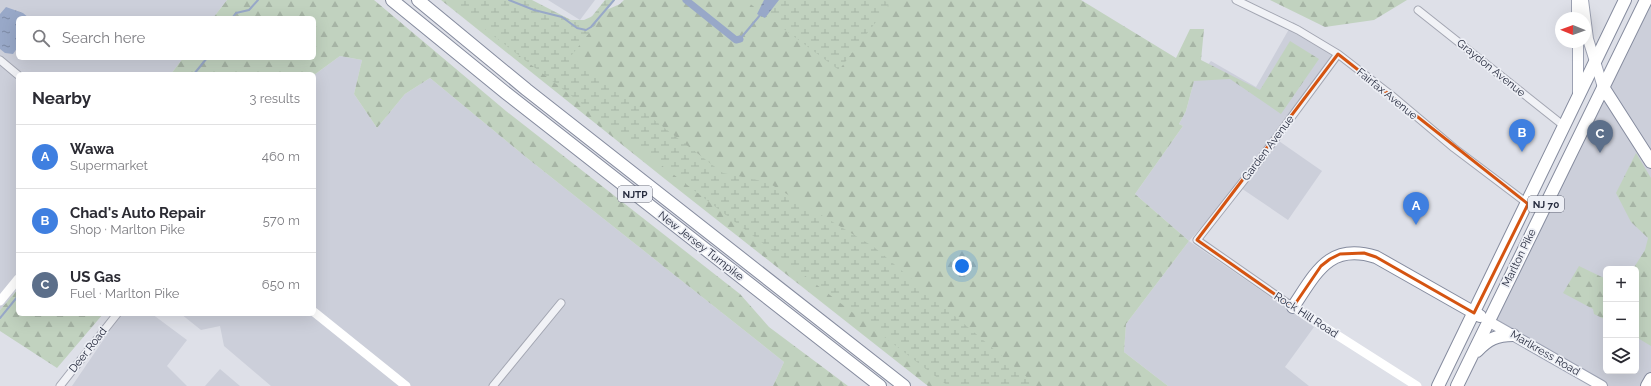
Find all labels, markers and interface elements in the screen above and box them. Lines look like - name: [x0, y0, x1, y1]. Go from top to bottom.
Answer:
- north arrow: [1555, 12, 1591, 48]
- search box: [16, 16, 316, 60]
- icon: search: [30, 27, 52, 49]
- text: Search here: [62, 29, 145, 47]
- street label: Graydon Avenue: [1454, 36, 1528, 100]
- street label: Fairfax Avenue: [1354, 66, 1420, 123]
- text: Nearby: [32, 88, 91, 108]
- text: 3 results: [250, 91, 300, 106]
- street label: Garden Avenue: [1239, 112, 1297, 183]
- pin: B: [1509, 119, 1535, 152]
- pin: C: [1587, 120, 1613, 153]
- text: Wawa: [70, 140, 114, 158]
- text: A: [41, 149, 49, 164]
- text: 460 m: [262, 149, 300, 164]
- text: Supermarket: [70, 158, 148, 173]
- road number: NJTP: [618, 186, 652, 202]
- pin: A: [1403, 192, 1429, 225]
- road number: NJ 70: [1528, 196, 1564, 212]
- text: Chad's Auto Repair: [70, 204, 206, 222]
- street label: New Jersey Turnpike: [656, 209, 747, 284]
- text: B: [41, 213, 49, 228]
- text: 570 m: [263, 213, 300, 228]
- text: Shop · Marlton Pike: [70, 222, 185, 237]
- street label: Marlton Pike: [1499, 226, 1539, 289]
- your location: [952, 256, 972, 276]
- map controls: [1603, 266, 1639, 374]
- button: +: [1603, 266, 1639, 302]
- text: US Gas: [70, 268, 121, 286]
- text: C: [41, 277, 49, 292]
- text: 650 m: [262, 277, 300, 292]
- text: Fuel · Marlton Pike: [70, 286, 179, 301]
- street label: Rock Hill Road: [1272, 290, 1341, 341]
- button: −: [1603, 302, 1639, 338]
- street label: Deer Road: [66, 325, 110, 375]
- street label: Marlkress Road: [1508, 328, 1582, 378]
- button: layers: [1603, 338, 1639, 374]

